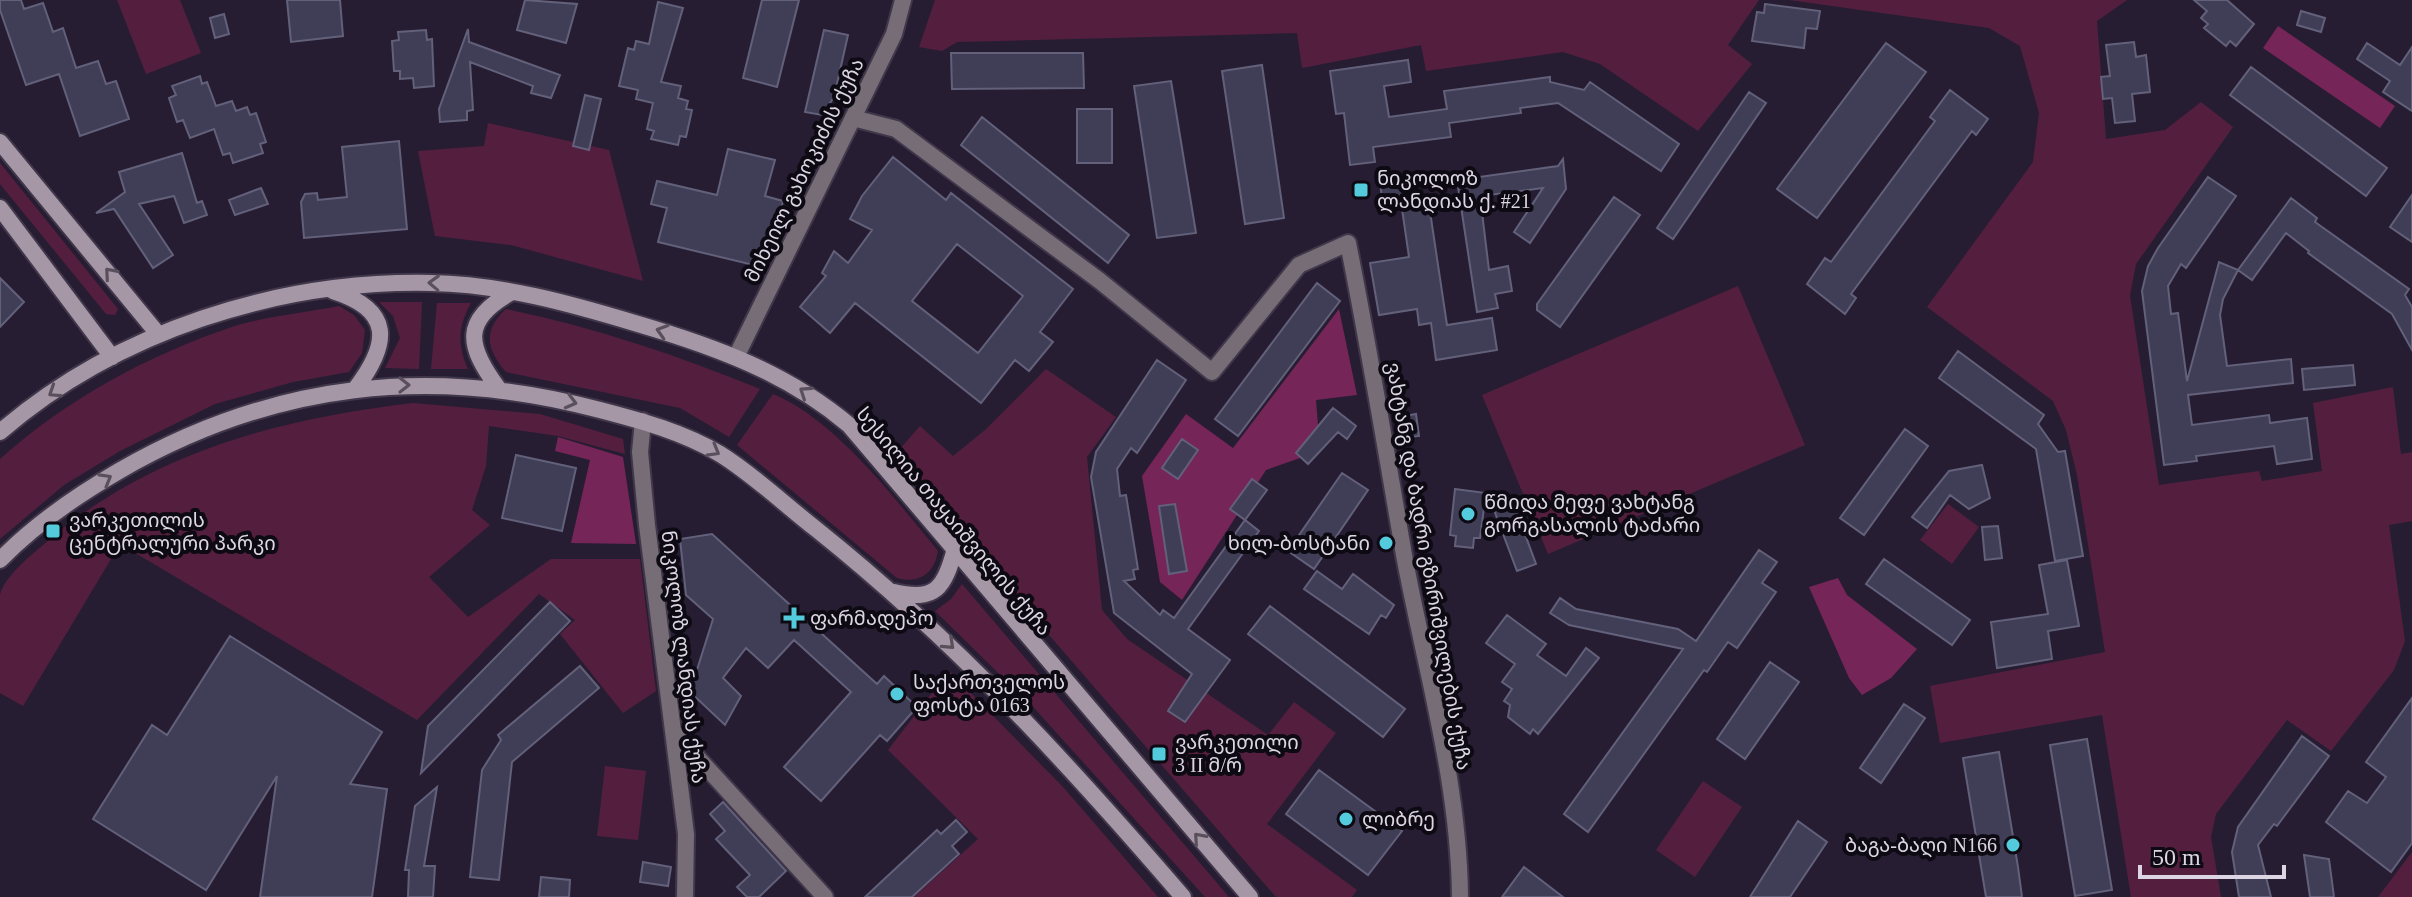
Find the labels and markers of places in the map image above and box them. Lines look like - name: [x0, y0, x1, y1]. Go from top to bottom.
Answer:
- place label: ნიკოლოზ ლანდიას ქ. #21: [1377, 167, 1531, 214]
- marker: ნიკოლოზ ლანდიას ქ. #21: [1352, 181, 1370, 199]
- place label: წმიდა მეფე ვახტანგ გორგასალის ტაძარი: [1484, 491, 1700, 538]
- marker: წმიდა მეფე ვახტანგ გორგასალის ტაძარი: [1459, 505, 1477, 523]
- place label: ვარკეთილის ცენტრალური პარკი: [69, 509, 276, 556]
- marker: ვარკეთილის ცენტრალური პარკი: [44, 522, 62, 540]
- place label: ხილ-ბოსტანი: [1228, 532, 1370, 556]
- marker: ხილ-ბოსტანი: [1377, 534, 1395, 552]
- place label: ფარმადეპო: [810, 607, 933, 631]
- marker: ფარმადეპო: [785, 609, 803, 627]
- place label: საქართველოს ფოსტა 0163: [913, 671, 1065, 717]
- marker: საქართველოს ფოსტა 0163: [888, 685, 906, 703]
- place label: ვარკეთილი 3 II მ/რ: [1175, 731, 1299, 776]
- marker: ვარკეთილი 3 II მ/რ: [1150, 745, 1168, 763]
- place label: ლიბრე: [1362, 808, 1435, 832]
- marker: ლიბრე: [1337, 810, 1355, 828]
- place label: ბაგა-ბაღი N166: [1845, 834, 1997, 858]
- marker: ბაგა-ბაღი N166: [2004, 836, 2022, 854]

